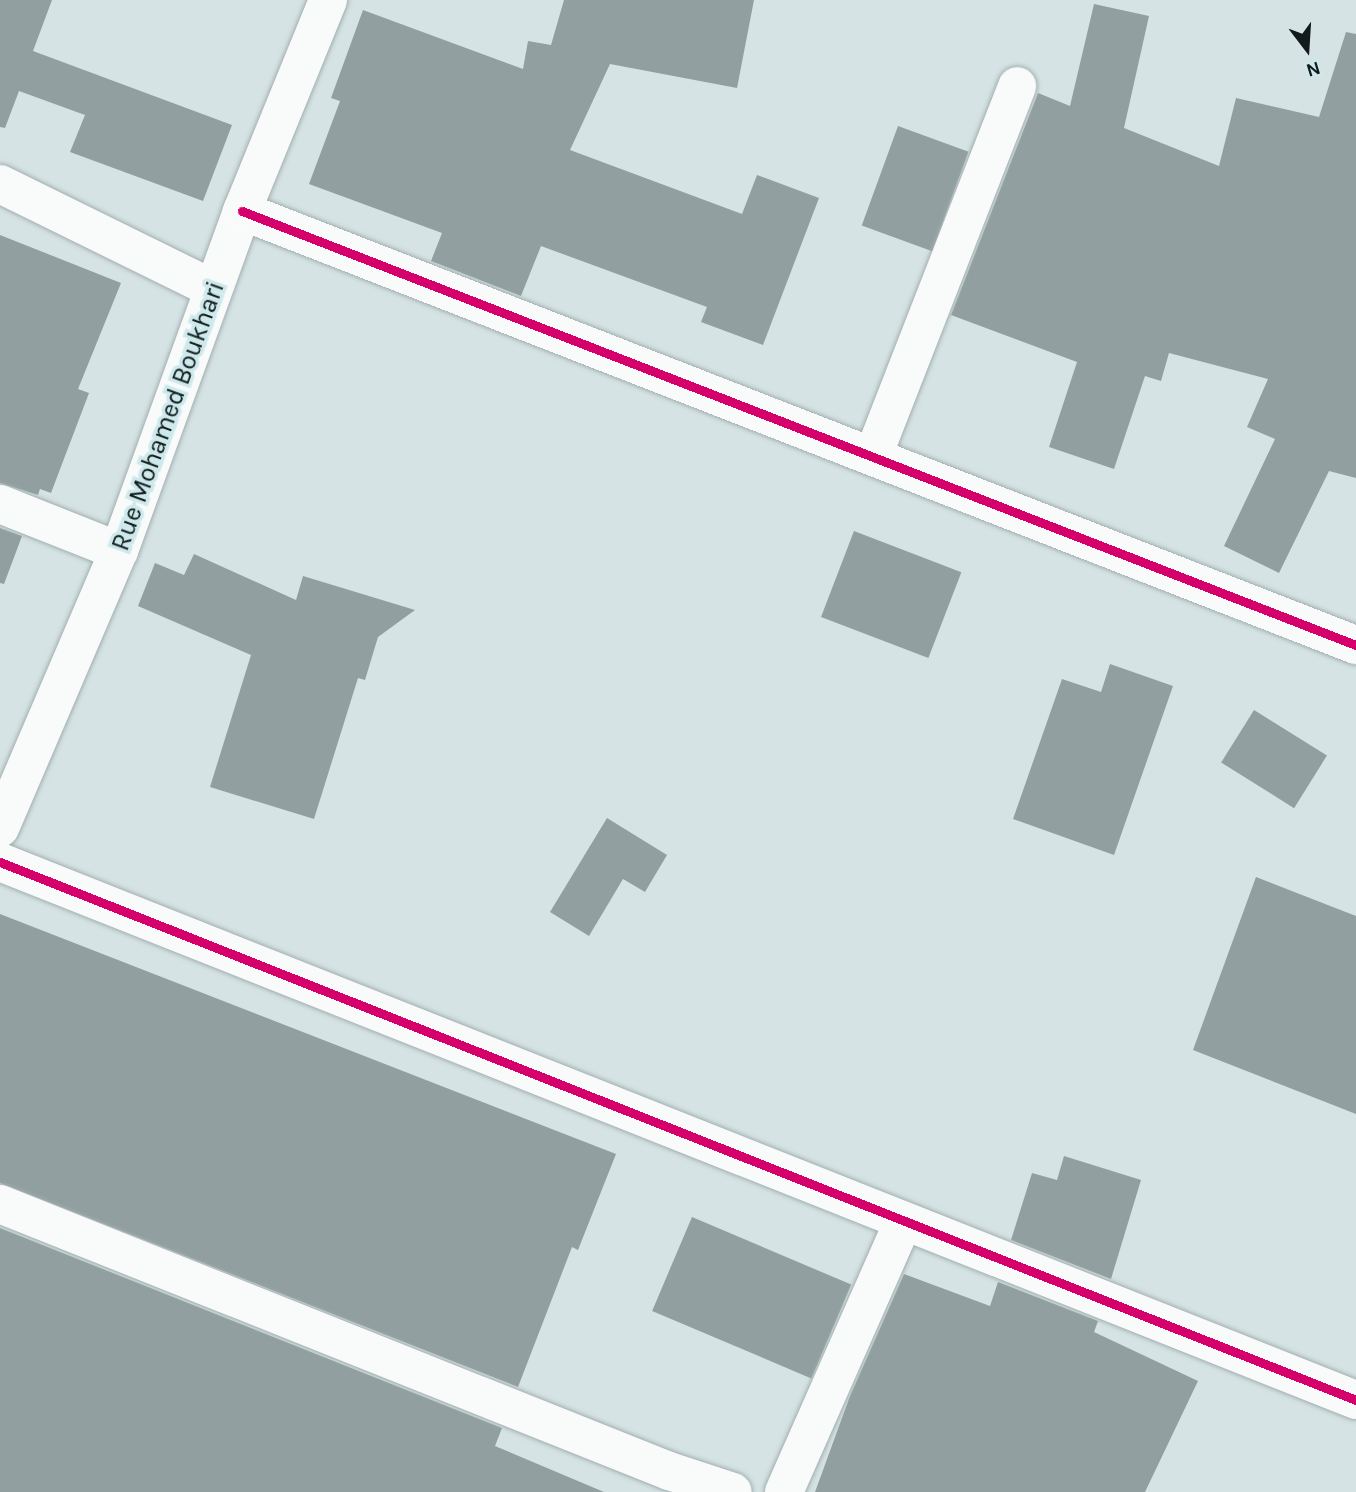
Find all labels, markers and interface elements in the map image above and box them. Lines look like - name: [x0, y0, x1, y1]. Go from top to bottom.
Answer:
- north arrow: [1272, 14, 1342, 84]
- text: N: [1303, 57, 1323, 82]
- street label: Rue Mohamed Boukhari: [105, 277, 231, 555]

